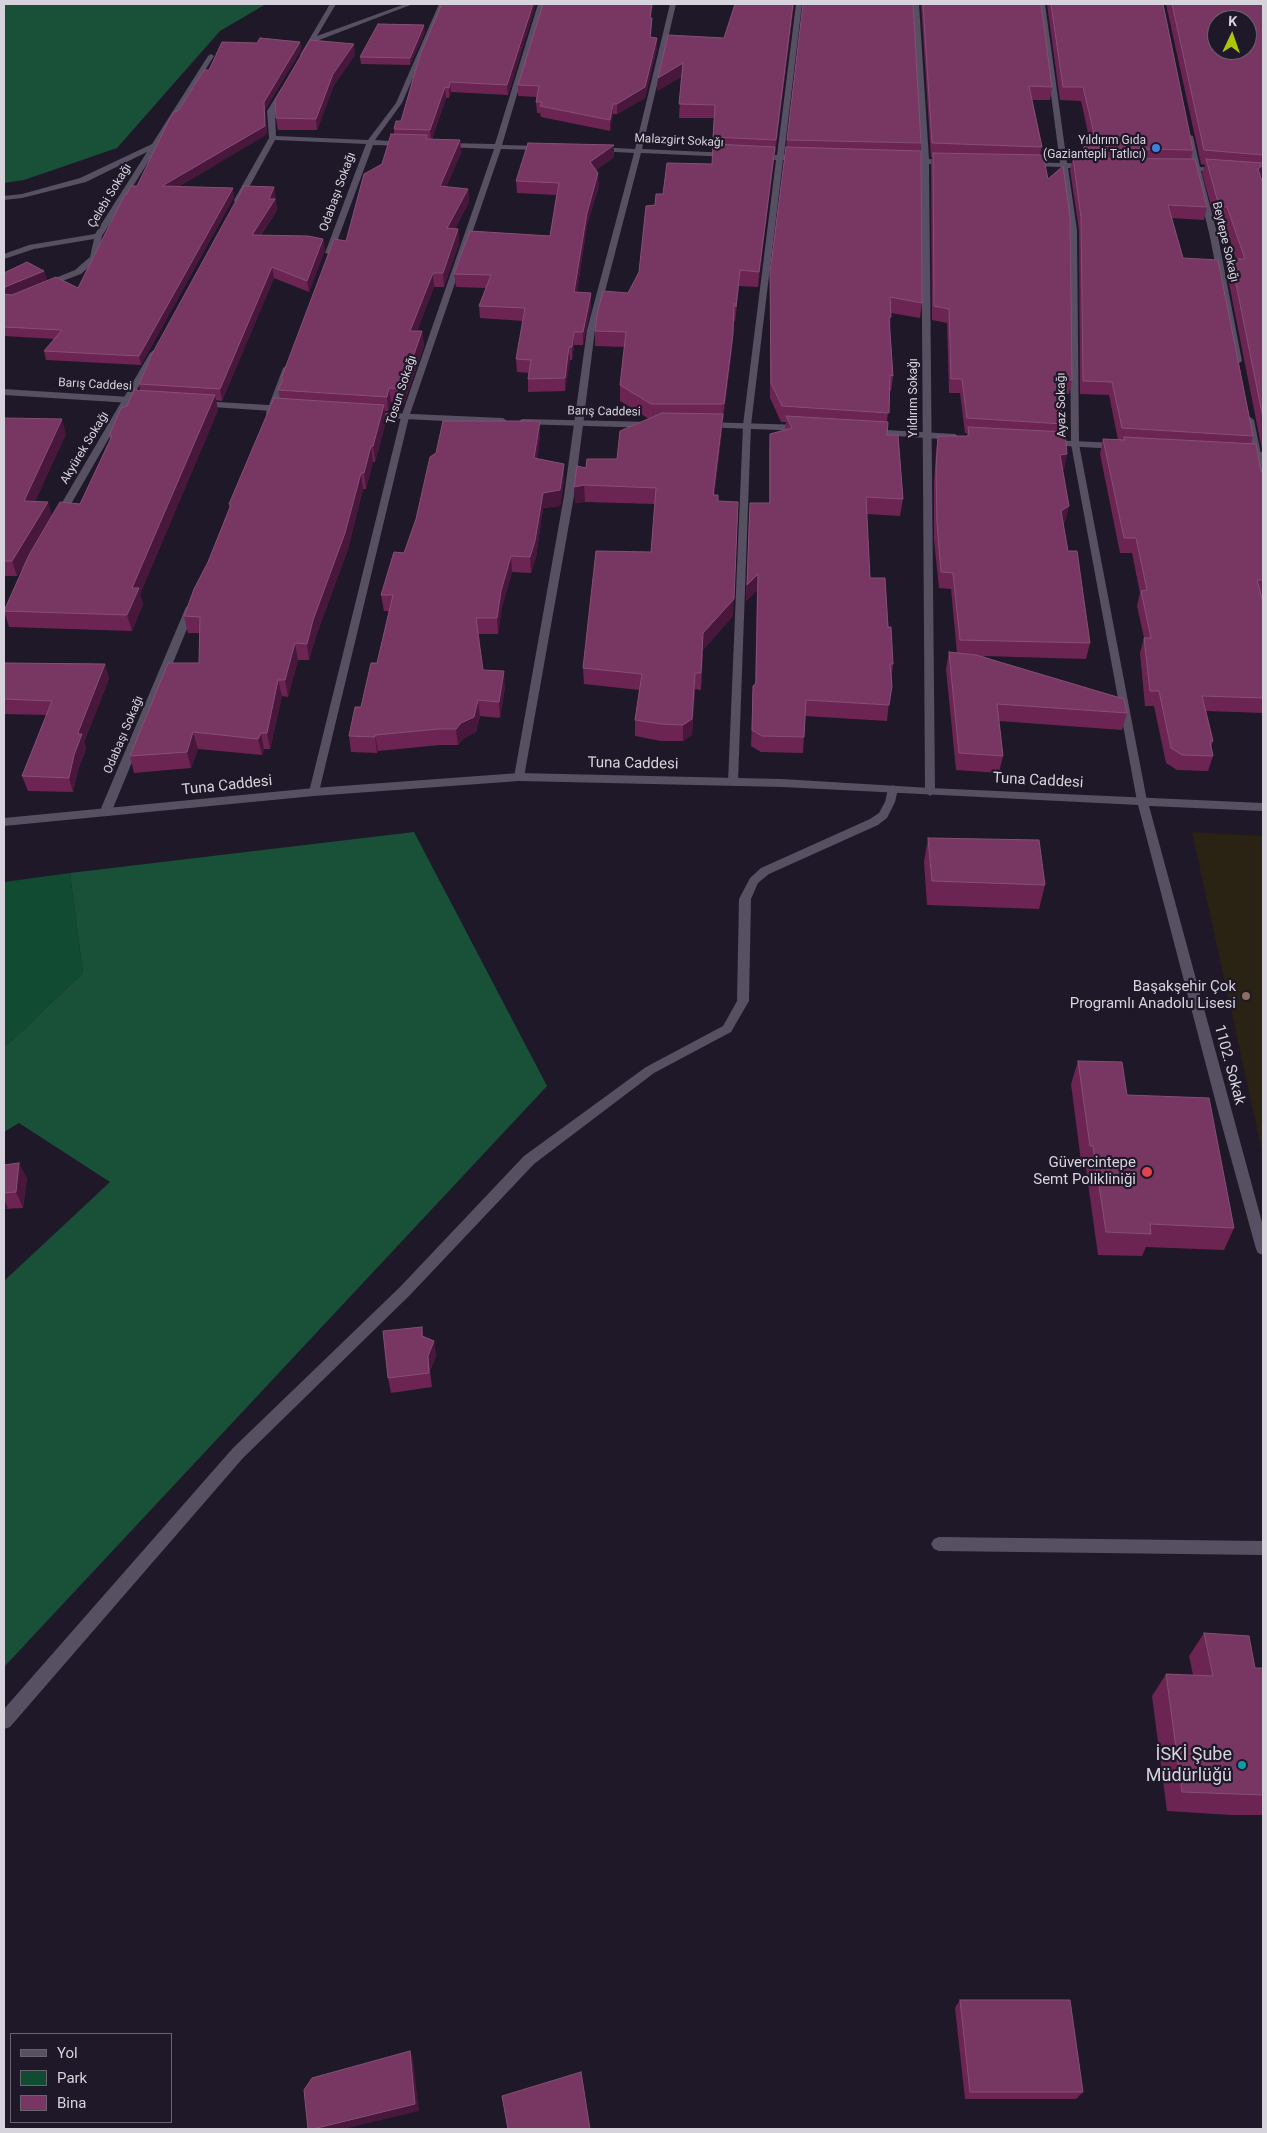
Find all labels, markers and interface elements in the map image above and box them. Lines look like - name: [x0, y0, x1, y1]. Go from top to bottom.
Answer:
- north arrow: [1207, 10, 1257, 60]
- text: K: [1228, 13, 1238, 29]
- street label: Malazgirt Sokağı: [634, 131, 724, 151]
- place label: Yıldırım Gıda (Gaziantepli Tatlıcı): [1043, 134, 1146, 162]
- marker: Yıldırım Gıda (Gaziantepli Tatlıcı): [1150, 142, 1162, 154]
- street label: Odabaşı Sokağı: [317, 150, 359, 234]
- street label: Çelebi Sokağı: [85, 161, 135, 231]
- street label: Beytepe Sokağı: [1209, 200, 1241, 284]
- street label: Tosun Sokağı: [384, 353, 420, 427]
- street label: Yıldırım Sokağı: [907, 358, 921, 438]
- street label: Ayaz Sokağı: [1054, 372, 1070, 438]
- street label: Barış Caddesi: [58, 376, 132, 394]
- street label: Barış Caddesi: [567, 404, 641, 420]
- street label: Akyürek Sokağı: [58, 409, 112, 487]
- street label: Odabaşı Sokağı: [101, 694, 147, 776]
- street label: Tuna Caddesi: [587, 754, 679, 774]
- street label: Tuna Caddesi: [992, 770, 1084, 792]
- street label: Tuna Caddesi: [181, 772, 273, 800]
- place label: Başakşehir Çok Programlı Anadolu Lisesi: [1070, 978, 1236, 1013]
- marker: Başakşehir Çok Programlı Anadolu Lisesi: [1240, 990, 1252, 1002]
- street label: 1102. Sokak: [1210, 1023, 1248, 1107]
- place label: Güvercintepe Semt Polikliniği: [1033, 1154, 1136, 1189]
- marker: Güvercintepe Semt Polikliniği: [1140, 1165, 1154, 1179]
- place label: İSKİ Şube Müdürlüğü: [1146, 1744, 1232, 1786]
- marker: İSKİ Şube Müdürlüğü: [1236, 1759, 1248, 1771]
- legend: [10, 2033, 172, 2123]
- text: Yol: [57, 2044, 78, 2062]
- text: Park: [57, 2069, 87, 2087]
- text: Bina: [57, 2094, 86, 2112]

